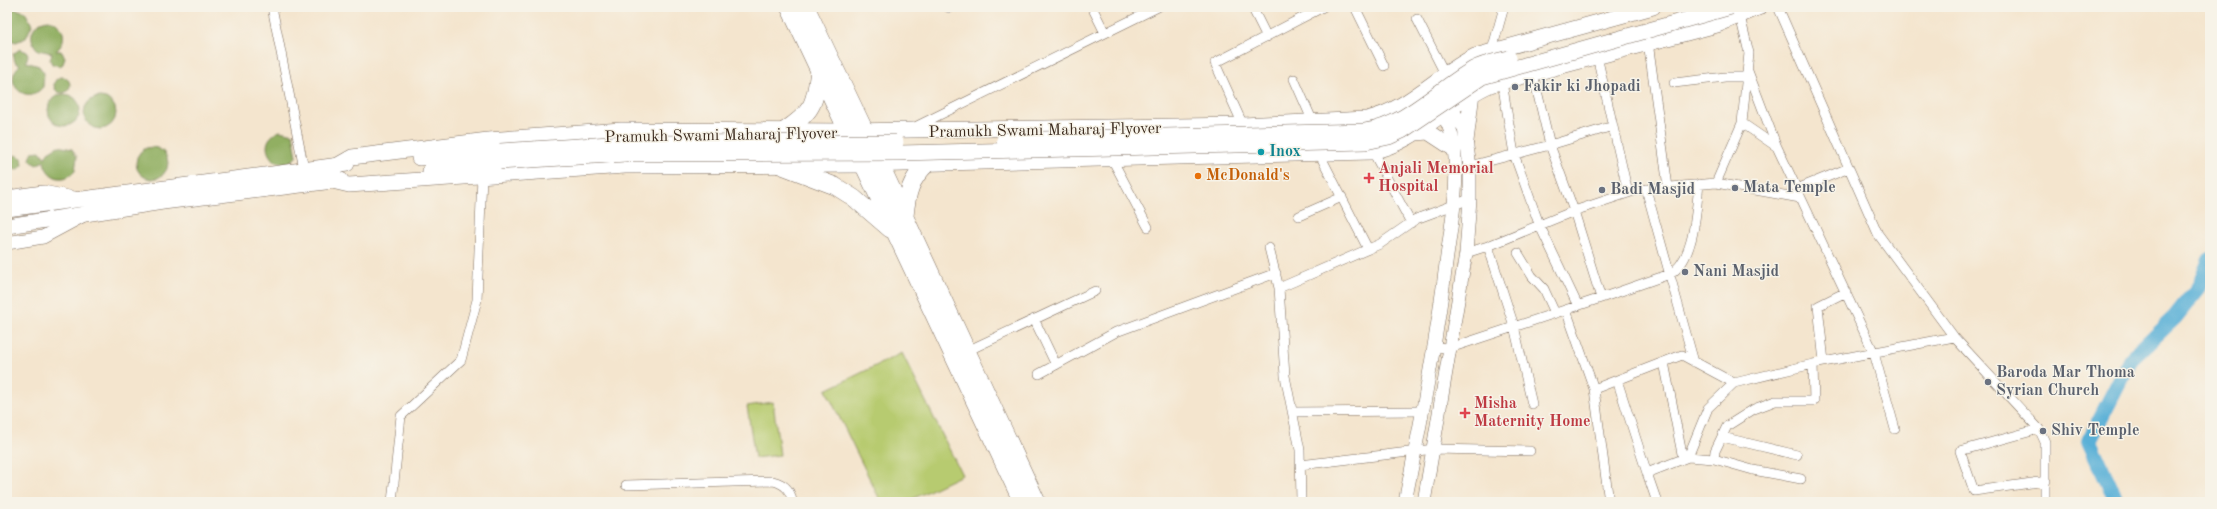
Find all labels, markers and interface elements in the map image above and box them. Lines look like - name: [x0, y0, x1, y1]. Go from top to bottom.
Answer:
- place label: Fakir ki Jhopadi: [1523, 79, 1641, 95]
- marker: Fakir ki Jhopadi: [1510, 82, 1520, 92]
- street label: Pramukh Swami Maharaj Flyover: [928, 121, 1162, 141]
- street label: Pramukh Swami Maharaj Flyover: [604, 126, 838, 146]
- place label: Inox: [1269, 144, 1301, 160]
- marker: Inox: [1256, 147, 1266, 157]
- place label: Anjali Memorial Hospital: [1378, 161, 1494, 195]
- place label: McDonald's: [1206, 168, 1290, 184]
- marker: McDonald's: [1193, 171, 1203, 181]
- marker: Anjali Memorial Hospital: [1363, 172, 1375, 184]
- place label: Mata Temple: [1743, 180, 1836, 196]
- place label: Badi Masjid: [1610, 182, 1695, 198]
- marker: Mata Temple: [1730, 183, 1740, 193]
- marker: Badi Masjid: [1597, 185, 1607, 195]
- place label: Nani Masjid: [1693, 264, 1780, 280]
- marker: Nani Masjid: [1680, 267, 1690, 277]
- place label: Baroda Mar Thoma Syrian Church: [1996, 365, 2135, 399]
- marker: Baroda Mar Thoma Syrian Church: [1983, 377, 1993, 387]
- place label: Misha Maternity Home: [1474, 396, 1591, 430]
- marker: Misha Maternity Home: [1459, 407, 1471, 419]
- place label: Shiv Temple: [2051, 423, 2140, 439]
- marker: Shiv Temple: [2038, 426, 2048, 436]

